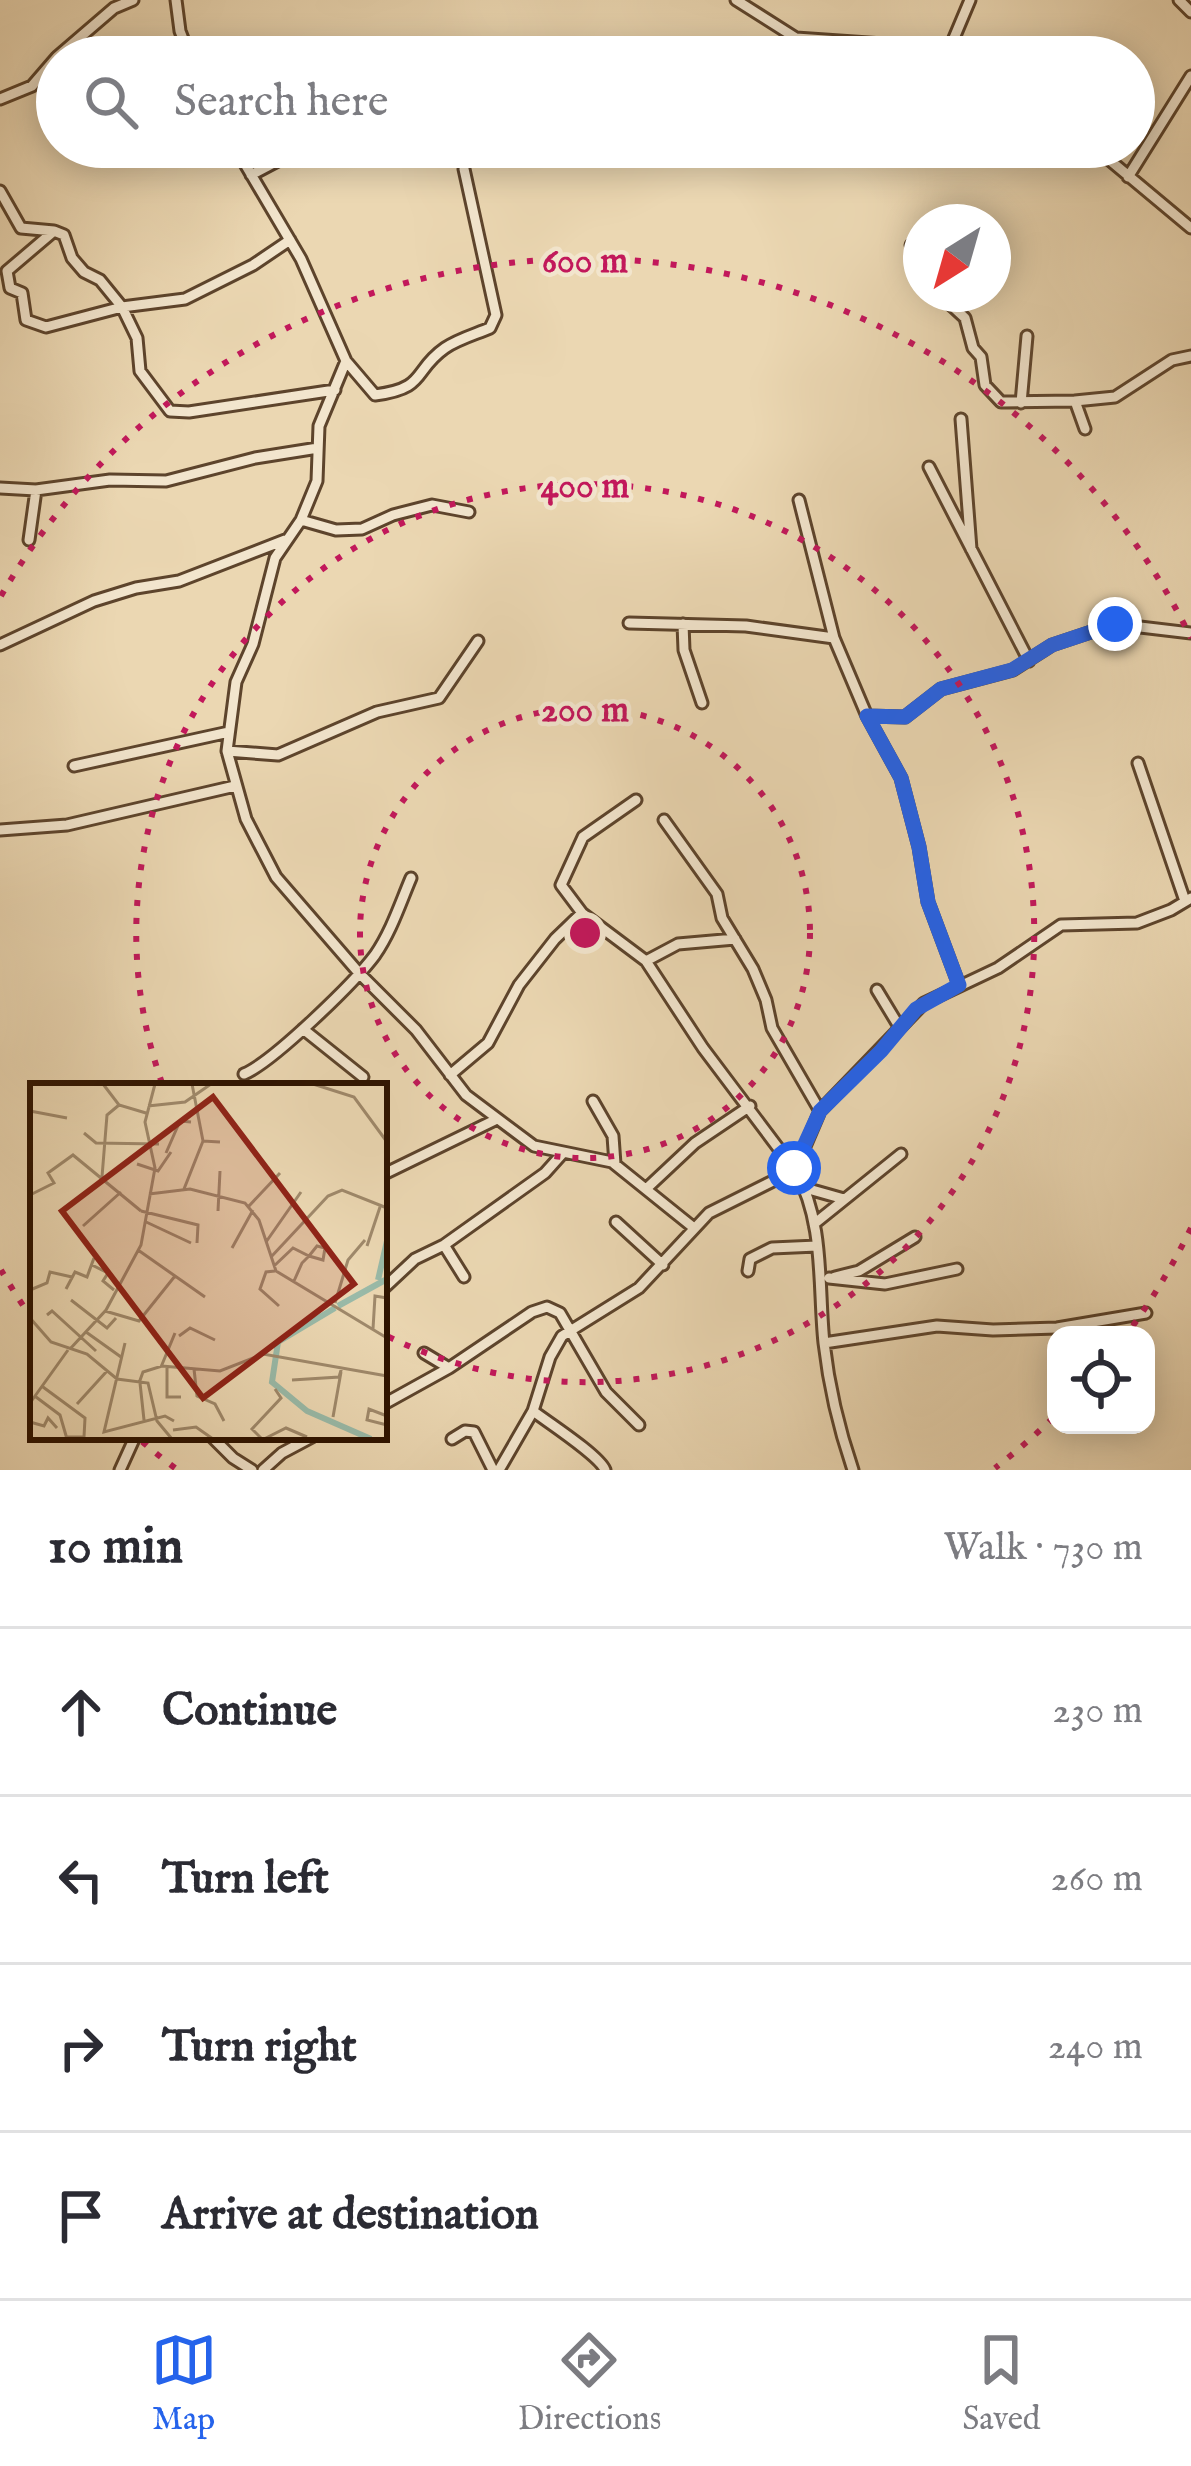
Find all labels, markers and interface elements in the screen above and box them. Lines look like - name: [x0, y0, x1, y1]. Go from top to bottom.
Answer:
- search box: [36, 36, 1155, 168]
- icon: search: [78, 69, 144, 135]
- text: Search here: [174, 74, 388, 131]
- north arrow: [903, 204, 1011, 312]
- text: 600 m: [542, 239, 628, 285]
- text: 400 m: [541, 464, 630, 510]
- route end: [1088, 597, 1142, 651]
- text: 200 m: [541, 688, 629, 734]
- centre of rings: [564, 912, 606, 954]
- inset map: [30, 1083, 387, 1440]
- route start: [767, 1141, 821, 1195]
- map controls: [1047, 1326, 1155, 1434]
- button: locate: [1047, 1326, 1155, 1434]
- text: 10 min: [48, 1516, 183, 1581]
- text: Walk · 730 m: [944, 1524, 1143, 1573]
- icon: ahead: [48, 1679, 114, 1745]
- text: Continue: [162, 1683, 337, 1740]
- text: 230 m: [1052, 1687, 1143, 1736]
- icon: left: [48, 1847, 114, 1913]
- text: Turn left: [162, 1851, 329, 1908]
- text: 260 m: [1050, 1855, 1143, 1904]
- icon: right: [48, 2015, 114, 2081]
- text: Turn right: [162, 2019, 357, 2076]
- text: 240 m: [1048, 2023, 1143, 2072]
- icon: arrive: [48, 2183, 114, 2249]
- text: Arrive at destination: [162, 2187, 539, 2244]
- tab: Map: [151, 2327, 217, 2441]
- tab: Directions: [518, 2327, 661, 2441]
- tab: Saved: [962, 2327, 1040, 2441]

